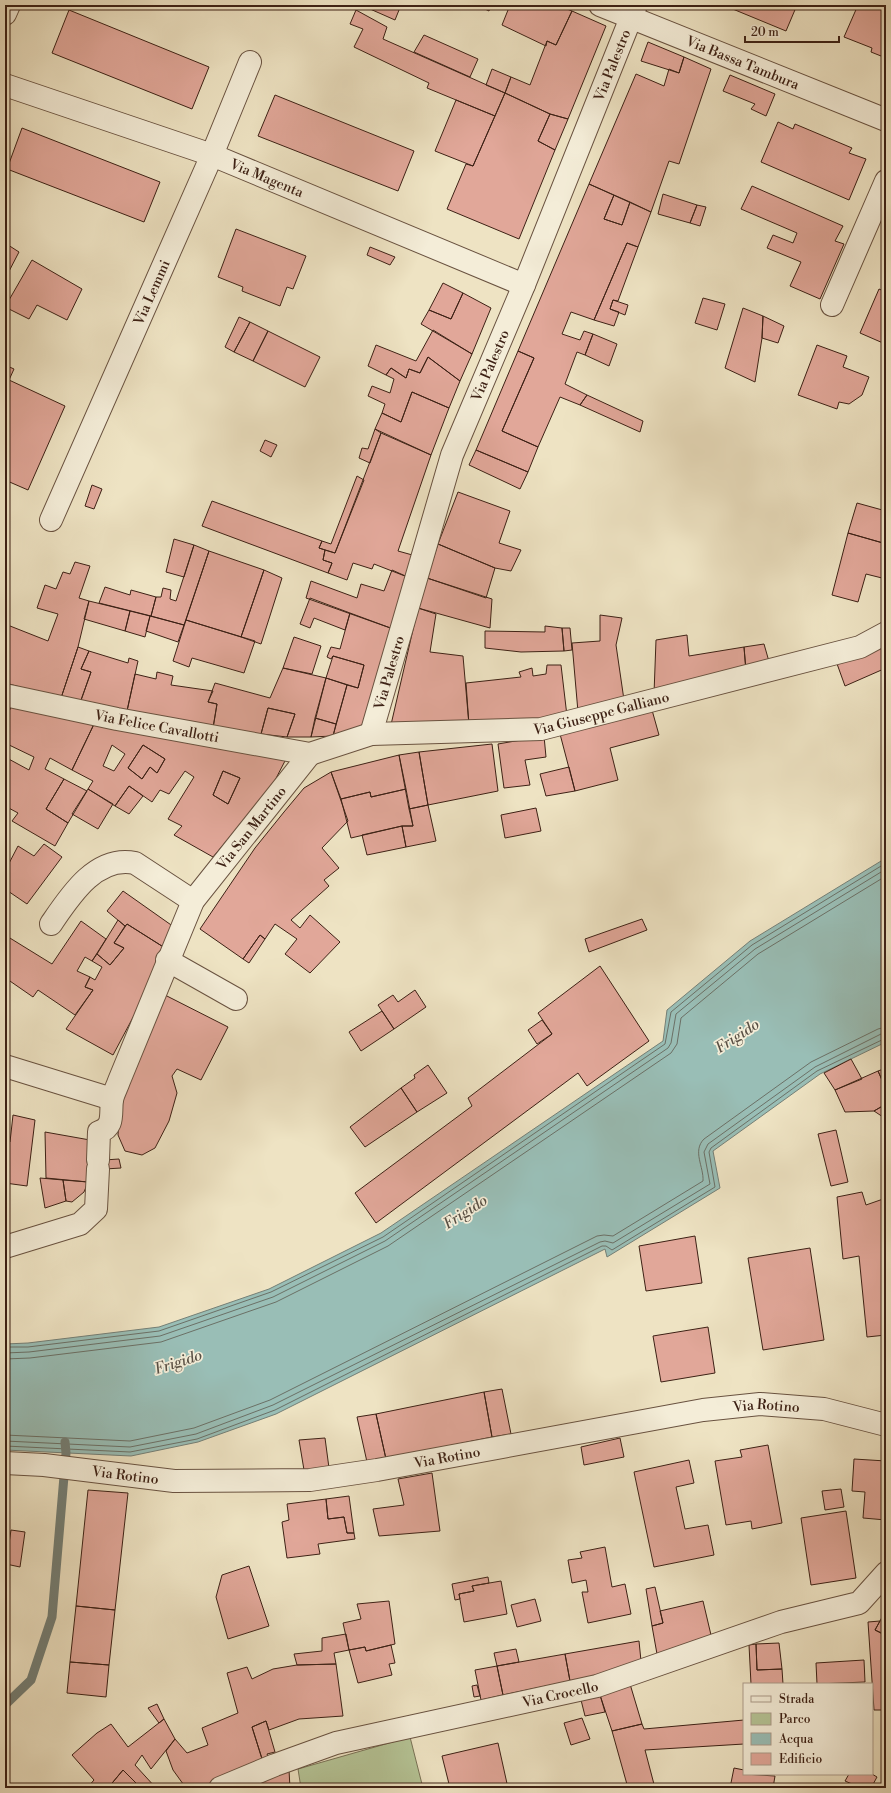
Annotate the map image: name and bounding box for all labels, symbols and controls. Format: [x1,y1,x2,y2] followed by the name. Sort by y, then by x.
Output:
[745,18,839,44] scale bar
[751,25,779,40] text: 20 m
[590,27,635,105] street label: Via Palestro
[682,32,803,95] street label: Via Bassa Tambura
[226,155,307,202] street label: Via Magenta
[130,257,175,329] street label: Via Lemmi
[467,327,514,405] street label: Via Palestro
[370,634,409,713] street label: Via Palestro
[532,688,671,739] street label: Via Giuseppe Galliano
[92,706,221,747] street label: Via Felice Cavallotti
[213,783,291,875] street label: Via San Martino
[712,1015,763,1058] water label: Frigido
[440,1191,491,1234] water label: Frigido
[152,1346,205,1379] water label: Frigido
[731,1396,801,1417] street label: Via Rotino
[412,1443,482,1473] street label: Via Rotino
[90,1463,160,1489] street label: Via Rotino
[520,1678,600,1712] street label: Via Crocello
[743,1683,873,1775] legend
[779,1692,815,1707] text: Strada
[779,1712,811,1727] text: Parco
[778,1732,814,1747] text: Acqua
[779,1752,822,1767] text: Edificio

